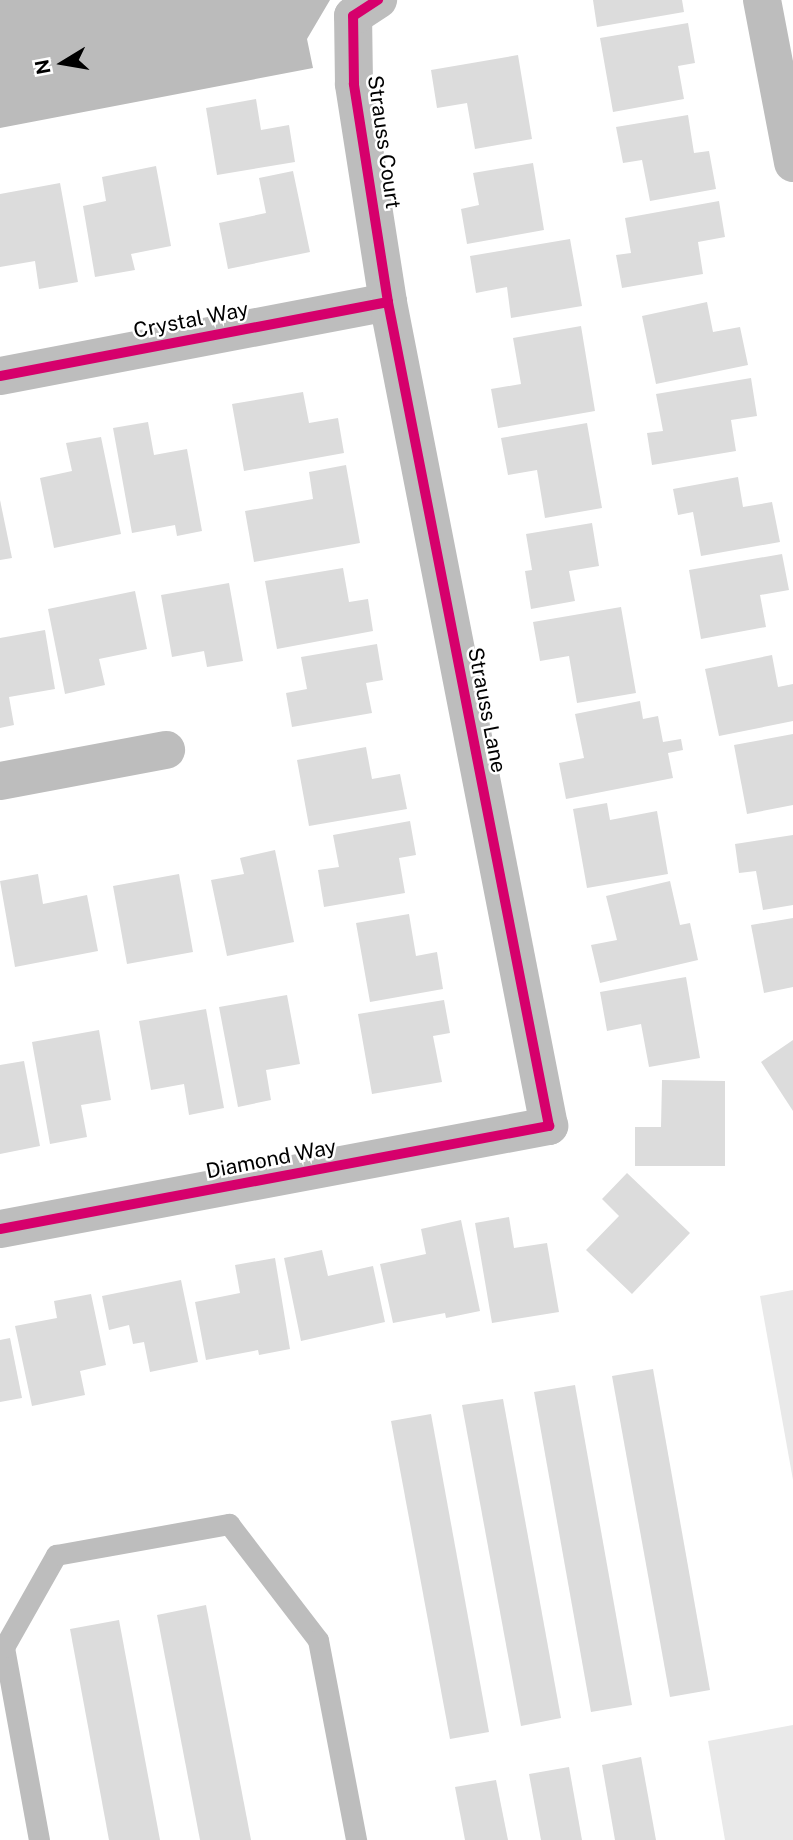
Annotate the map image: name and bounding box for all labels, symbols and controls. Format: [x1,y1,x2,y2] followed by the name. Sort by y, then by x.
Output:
[28,28,98,98] north arrow
[30,58,55,76] text: N
[362,74,406,210] street label: Strauss Court
[131,296,251,344] street label: Crystal Way
[462,645,512,775] street label: Strauss Lane
[203,1134,339,1184] street label: Diamond Way

